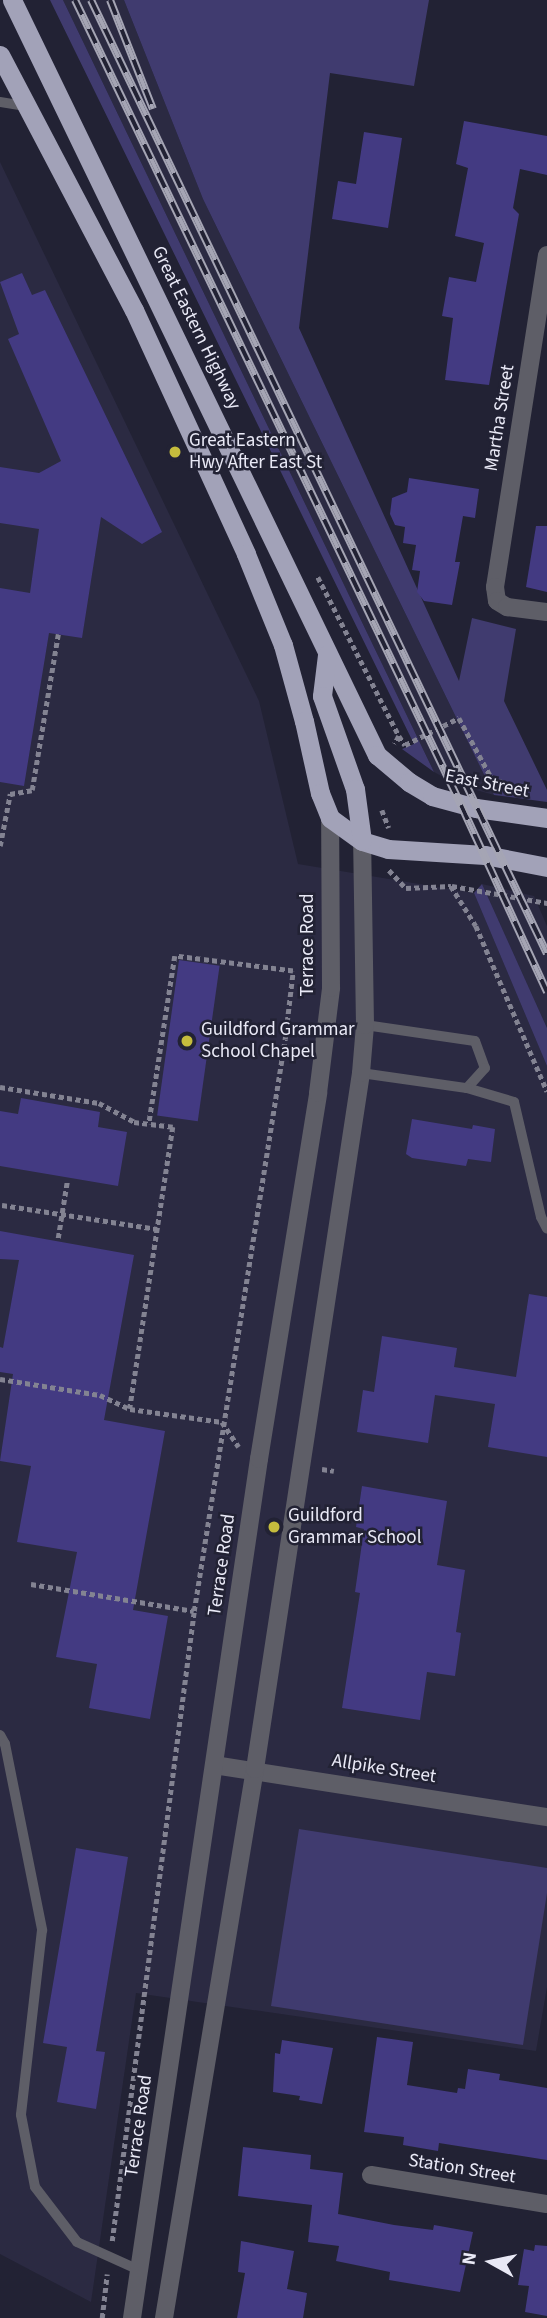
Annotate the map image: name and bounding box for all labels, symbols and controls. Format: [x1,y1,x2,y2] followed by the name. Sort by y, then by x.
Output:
[146,242,246,414] street label: Great Eastern Highway
[480,363,520,473] street label: Martha Street
[189,430,322,474] place label: Great Eastern Hwy After East St
[167,444,183,460] marker: Great Eastern Hwy After East St
[443,765,531,803] street label: East Street
[297,894,319,996] street label: Terrace Road
[201,1019,355,1063] place label: Guildford Grammar School Chapel
[179,1033,195,1049] marker: Guildford Grammar School Chapel
[288,1505,421,1549] place label: Guildford Grammar School
[204,1512,240,1618] street label: Terrace Road
[266,1519,282,1535] marker: Guildford Grammar School
[330,1750,438,1788] street label: Allpike Street
[121,2073,157,2179] street label: Terrace Road
[407,2149,517,2189] street label: Station Street
[456,2227,526,2297] north arrow
[455,2250,484,2267] text: N

